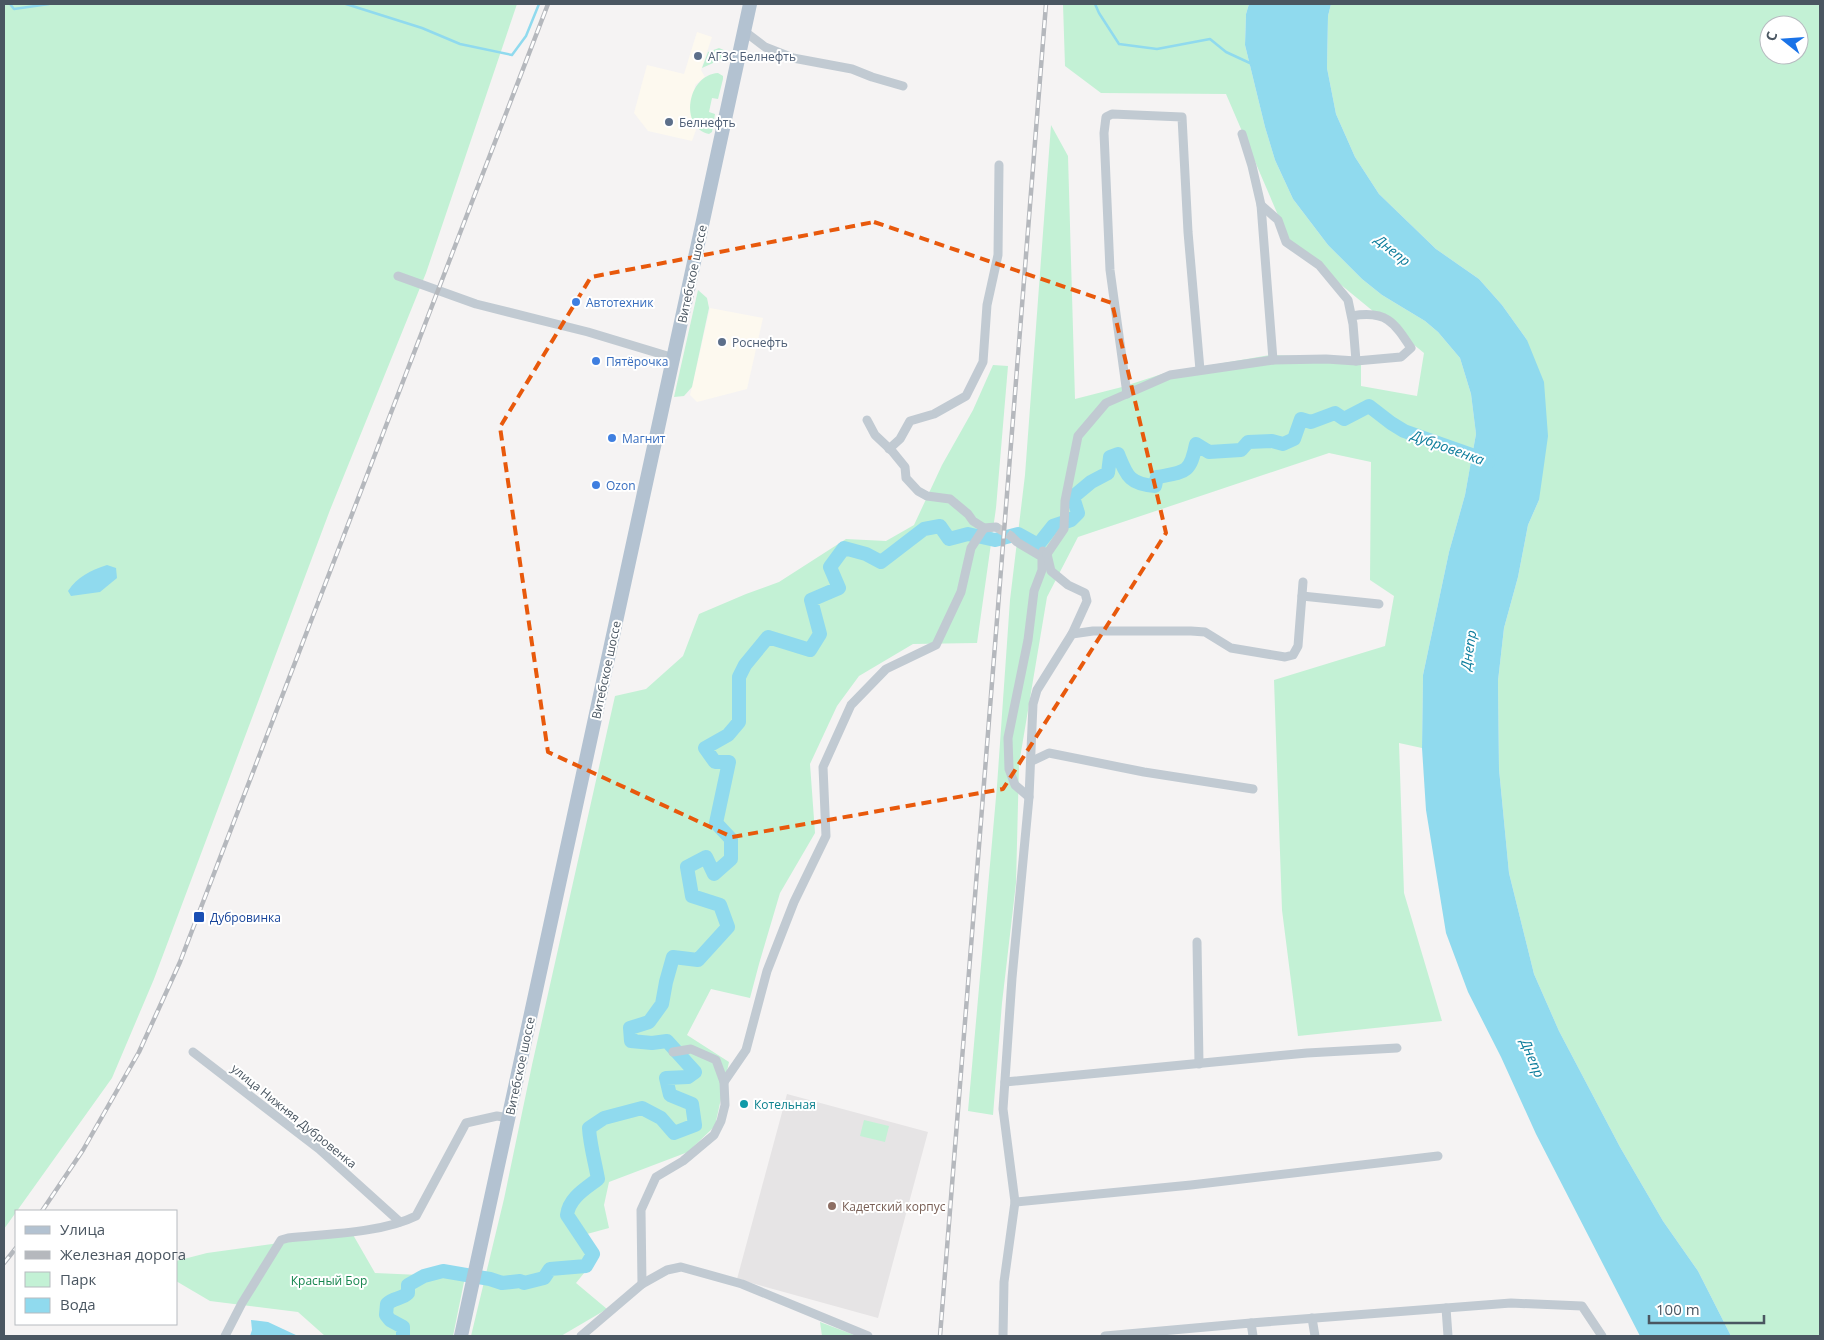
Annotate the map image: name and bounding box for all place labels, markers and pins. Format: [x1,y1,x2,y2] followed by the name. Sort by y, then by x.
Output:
[708,48,796,65] place label: АГЗС Белнефть
[692,50,704,62] marker: АГЗС Белнефть
[679,114,736,131] place label: Белнефть
[663,116,675,128] marker: Белнефть
[586,294,654,311] place label: Автотехник
[570,296,582,308] marker: Автотехник
[732,334,788,351] place label: Роснефть
[716,336,728,348] marker: Роснефть
[606,353,668,370] place label: Пятёрочка
[590,355,602,367] marker: Пятёрочка
[622,430,666,447] place label: Магнит
[606,432,618,444] marker: Магнит
[606,477,636,494] place label: Ozon
[590,479,602,491] marker: Ozon
[210,909,281,926] place label: Дубровинка
[192,910,206,924] marker: Дубровинка
[754,1096,816,1113] place label: Котельная
[738,1098,750,1110] marker: Котельная
[842,1198,946,1215] place label: Кадетский корпус
[826,1200,838,1212] marker: Кадетский корпус

